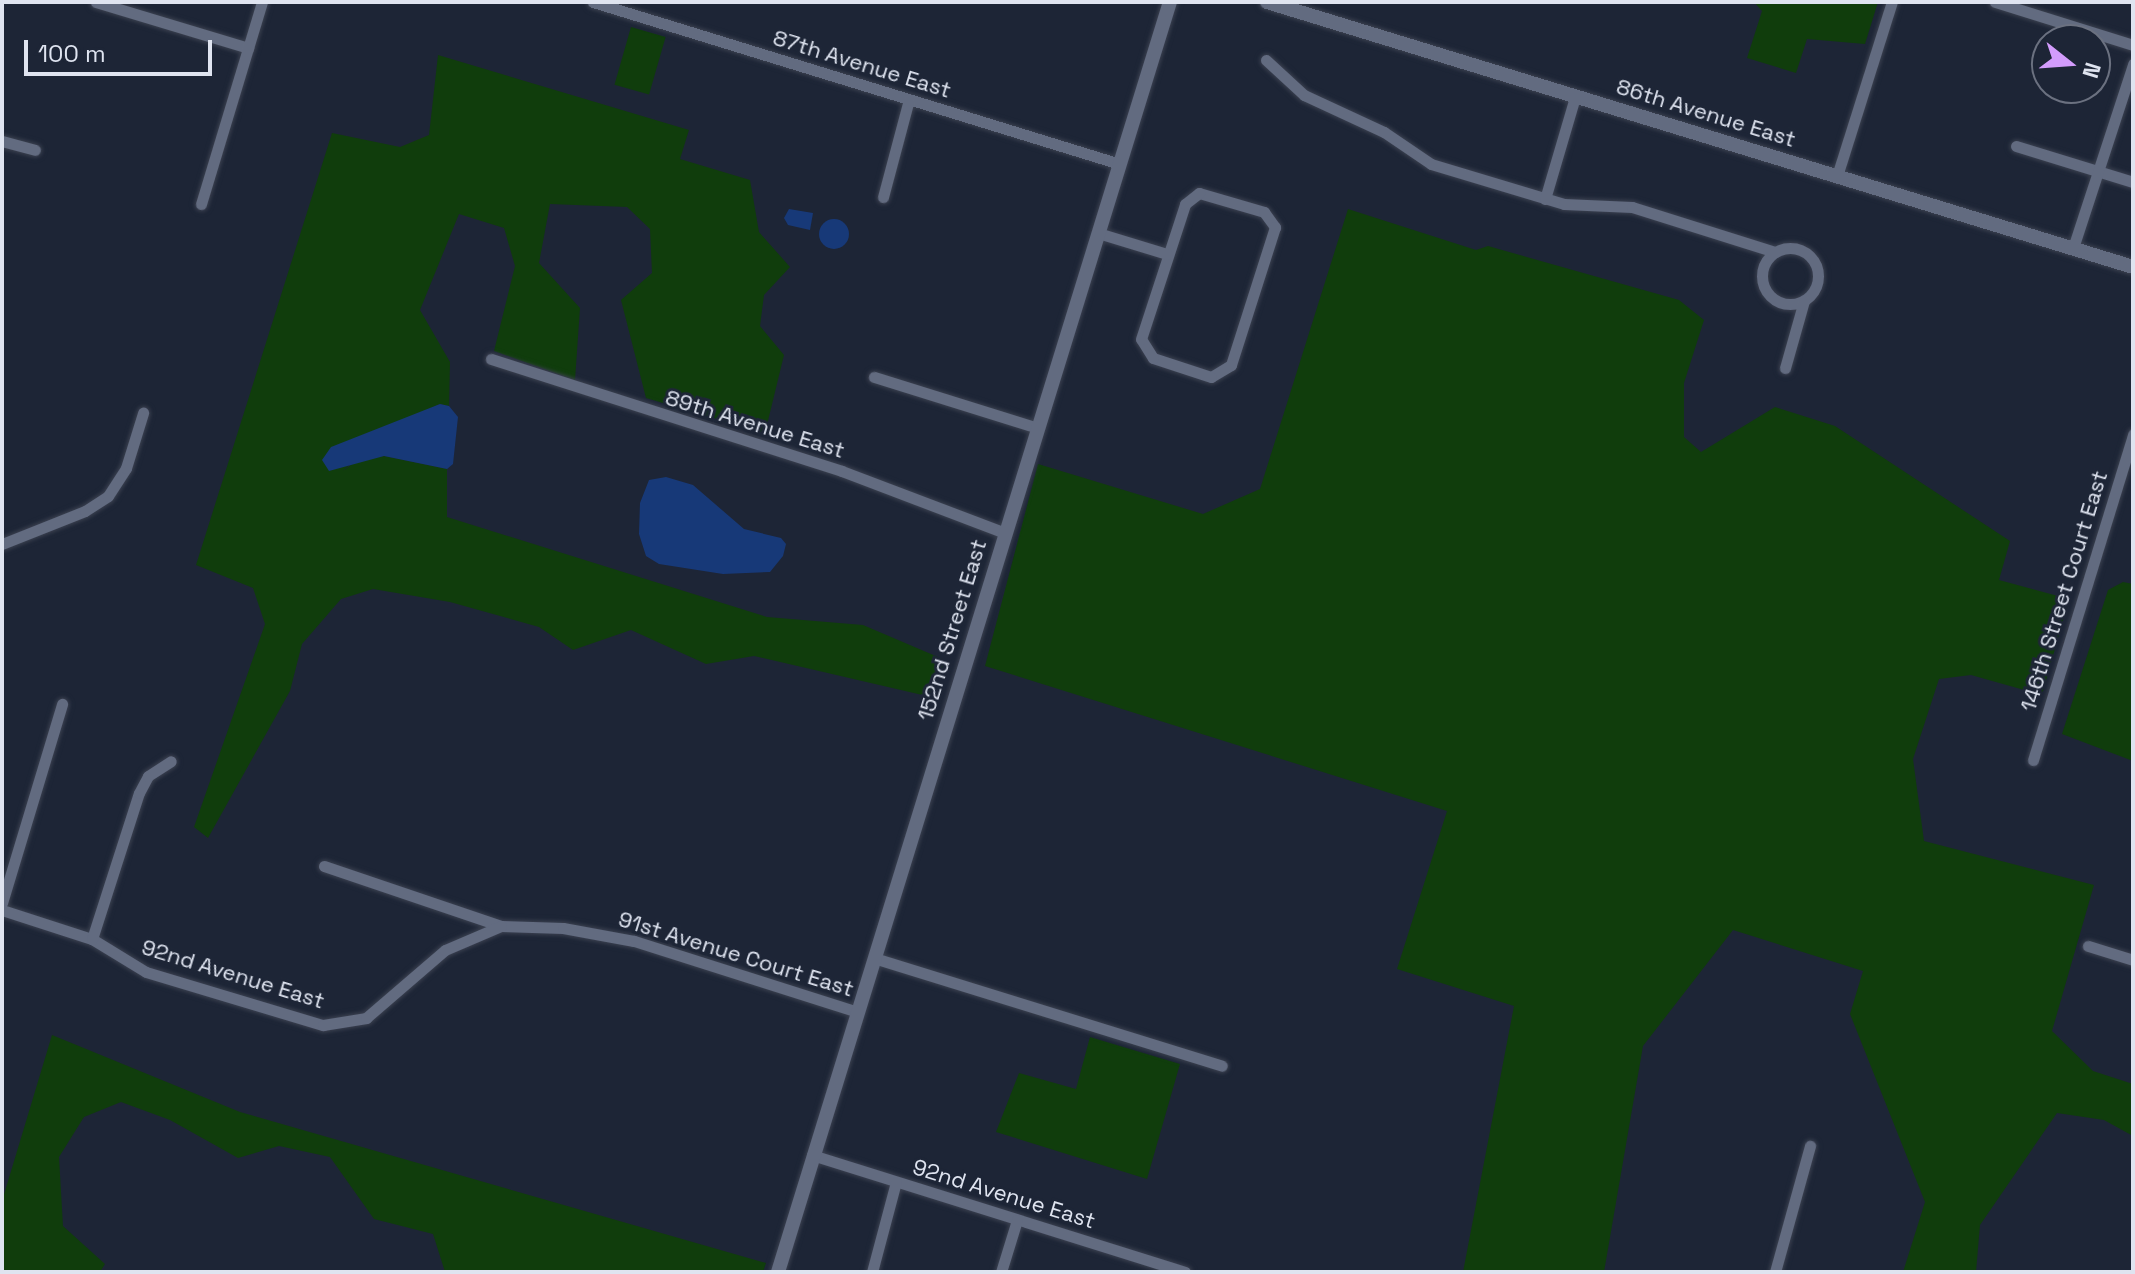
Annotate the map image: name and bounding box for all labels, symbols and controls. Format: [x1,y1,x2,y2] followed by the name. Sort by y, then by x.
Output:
[28,24,216,74] scale bar
[770,24,954,104] street label: 87th Avenue East
[2031,24,2111,104] north arrow
[38,38,106,69] text: 100 m
[2076,59,2108,82] text: N
[1613,73,1799,153] street label: 86th Avenue East
[662,384,848,464] street label: 89th Avenue East
[2015,467,2113,715] street label: 146th Street Court East
[912,536,992,724] street label: 152nd Street East
[615,906,857,1002] street label: 91st Avenue Court East
[138,934,328,1014] street label: 92nd Avenue East
[909,1154,1099,1234] street label: 92nd Avenue East

